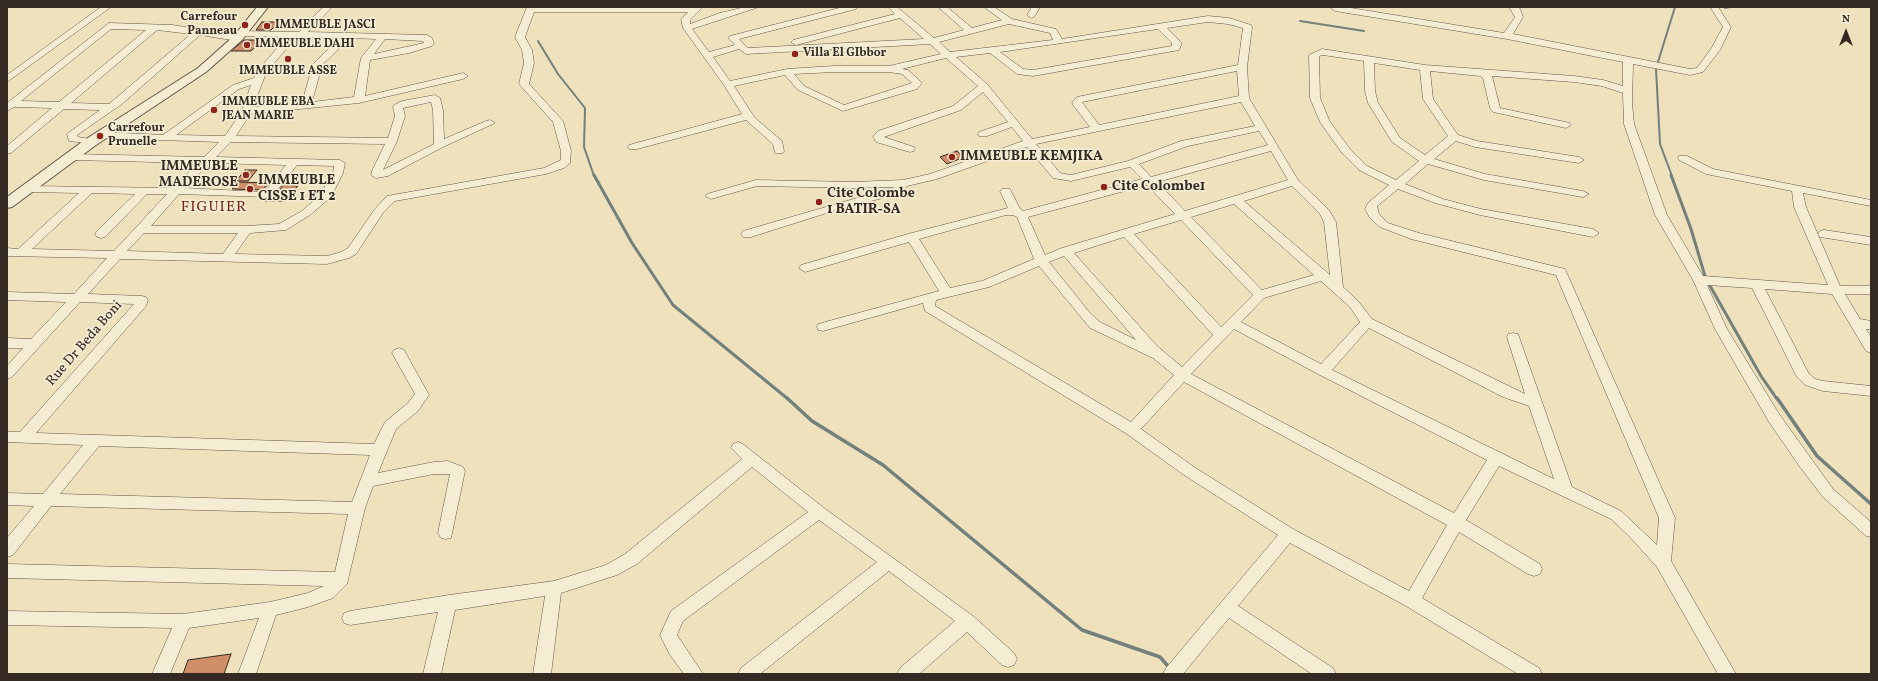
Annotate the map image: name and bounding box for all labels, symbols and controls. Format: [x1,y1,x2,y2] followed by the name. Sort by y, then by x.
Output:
[181,11,237,39] place label: Carrefour Panneau
[1826,12,1866,52] north arrow
[1842,12,1850,27] text: N
[275,19,375,33] place label: IMMEUBLE JASCI
[240,20,250,30] marker: Carrefour Panneau
[262,21,272,31] marker: IMMEUBLE JASCI
[255,38,355,52] place label: IMMEUBLE DAHI
[242,40,252,50] marker: IMMEUBLE DAHI
[803,47,886,61] place label: Villa El GIbbor
[790,49,800,59] marker: Villa El GIbbor
[283,54,293,64] marker: IMMEUBLE ASSE
[239,65,337,79] place label: IMMEUBLE ASSE
[222,96,315,124] place label: IMMEUBLE EBA JEAN MARIE
[209,105,219,115] marker: IMMEUBLE EBA JEAN MARIE
[108,122,164,150] place label: Carrefour Prunelle
[95,131,105,141] marker: Carrefour Prunelle
[960,149,1103,165] place label: IMMEUBLE KEMJIKA
[947,152,957,162] marker: IMMEUBLE KEMJIKA
[159,159,238,192] place label: IMMEUBLE MADEROSE
[241,170,251,180] marker: IMMEUBLE MADEROSE
[258,173,336,206] place label: IMMEUBLE CISSE 1 ET 2
[1112,179,1205,195] place label: Cite Colombe1
[1099,182,1109,192] marker: Cite Colombe1
[245,184,255,194] marker: IMMEUBLE CISSE 1 ET 2
[827,186,915,218] place label: Cite Colombe 1 BATIR-SA
[814,197,824,207] marker: Cite Colombe 1 BATIR-SA
[181,199,247,217] district label: FIGUIER
[43,298,127,390] street label: Rue Dr Beda Boni

